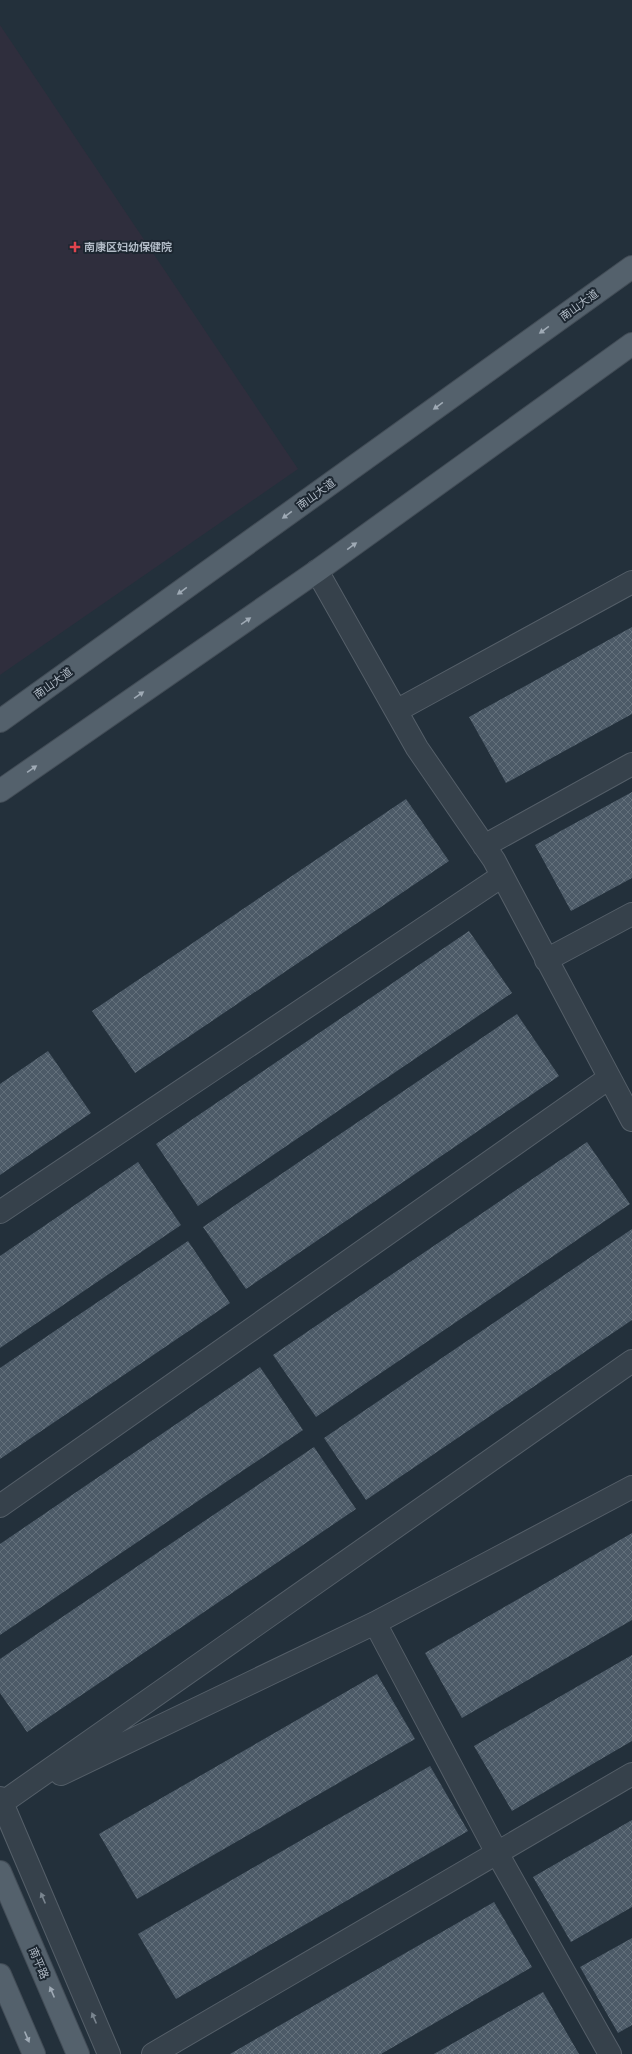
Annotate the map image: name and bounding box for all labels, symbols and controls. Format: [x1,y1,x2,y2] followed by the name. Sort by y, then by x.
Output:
[69,241,81,253] marker: 南康区妇幼保健院
[84,241,172,254] place label: 南康区妇幼保健院
[558,287,601,324] street label: 南山大道
[538,326,549,334] one-way arrow
[433,402,443,410] one-way arrow
[295,476,338,513] street label: 南山大道
[282,511,293,519] one-way arrow
[347,542,357,550] one-way arrow
[176,587,187,595] one-way arrow
[241,617,251,625] one-way arrow
[32,665,75,702] street label: 南山大道
[134,691,144,699] one-way arrow
[27,765,37,773] one-way arrow
[40,1893,46,1904] one-way arrow
[26,1945,51,1981] street label: 南平路
[48,1986,54,1998] one-way arrow
[90,2012,96,2024] one-way arrow
[24,2031,30,2042] one-way arrow

